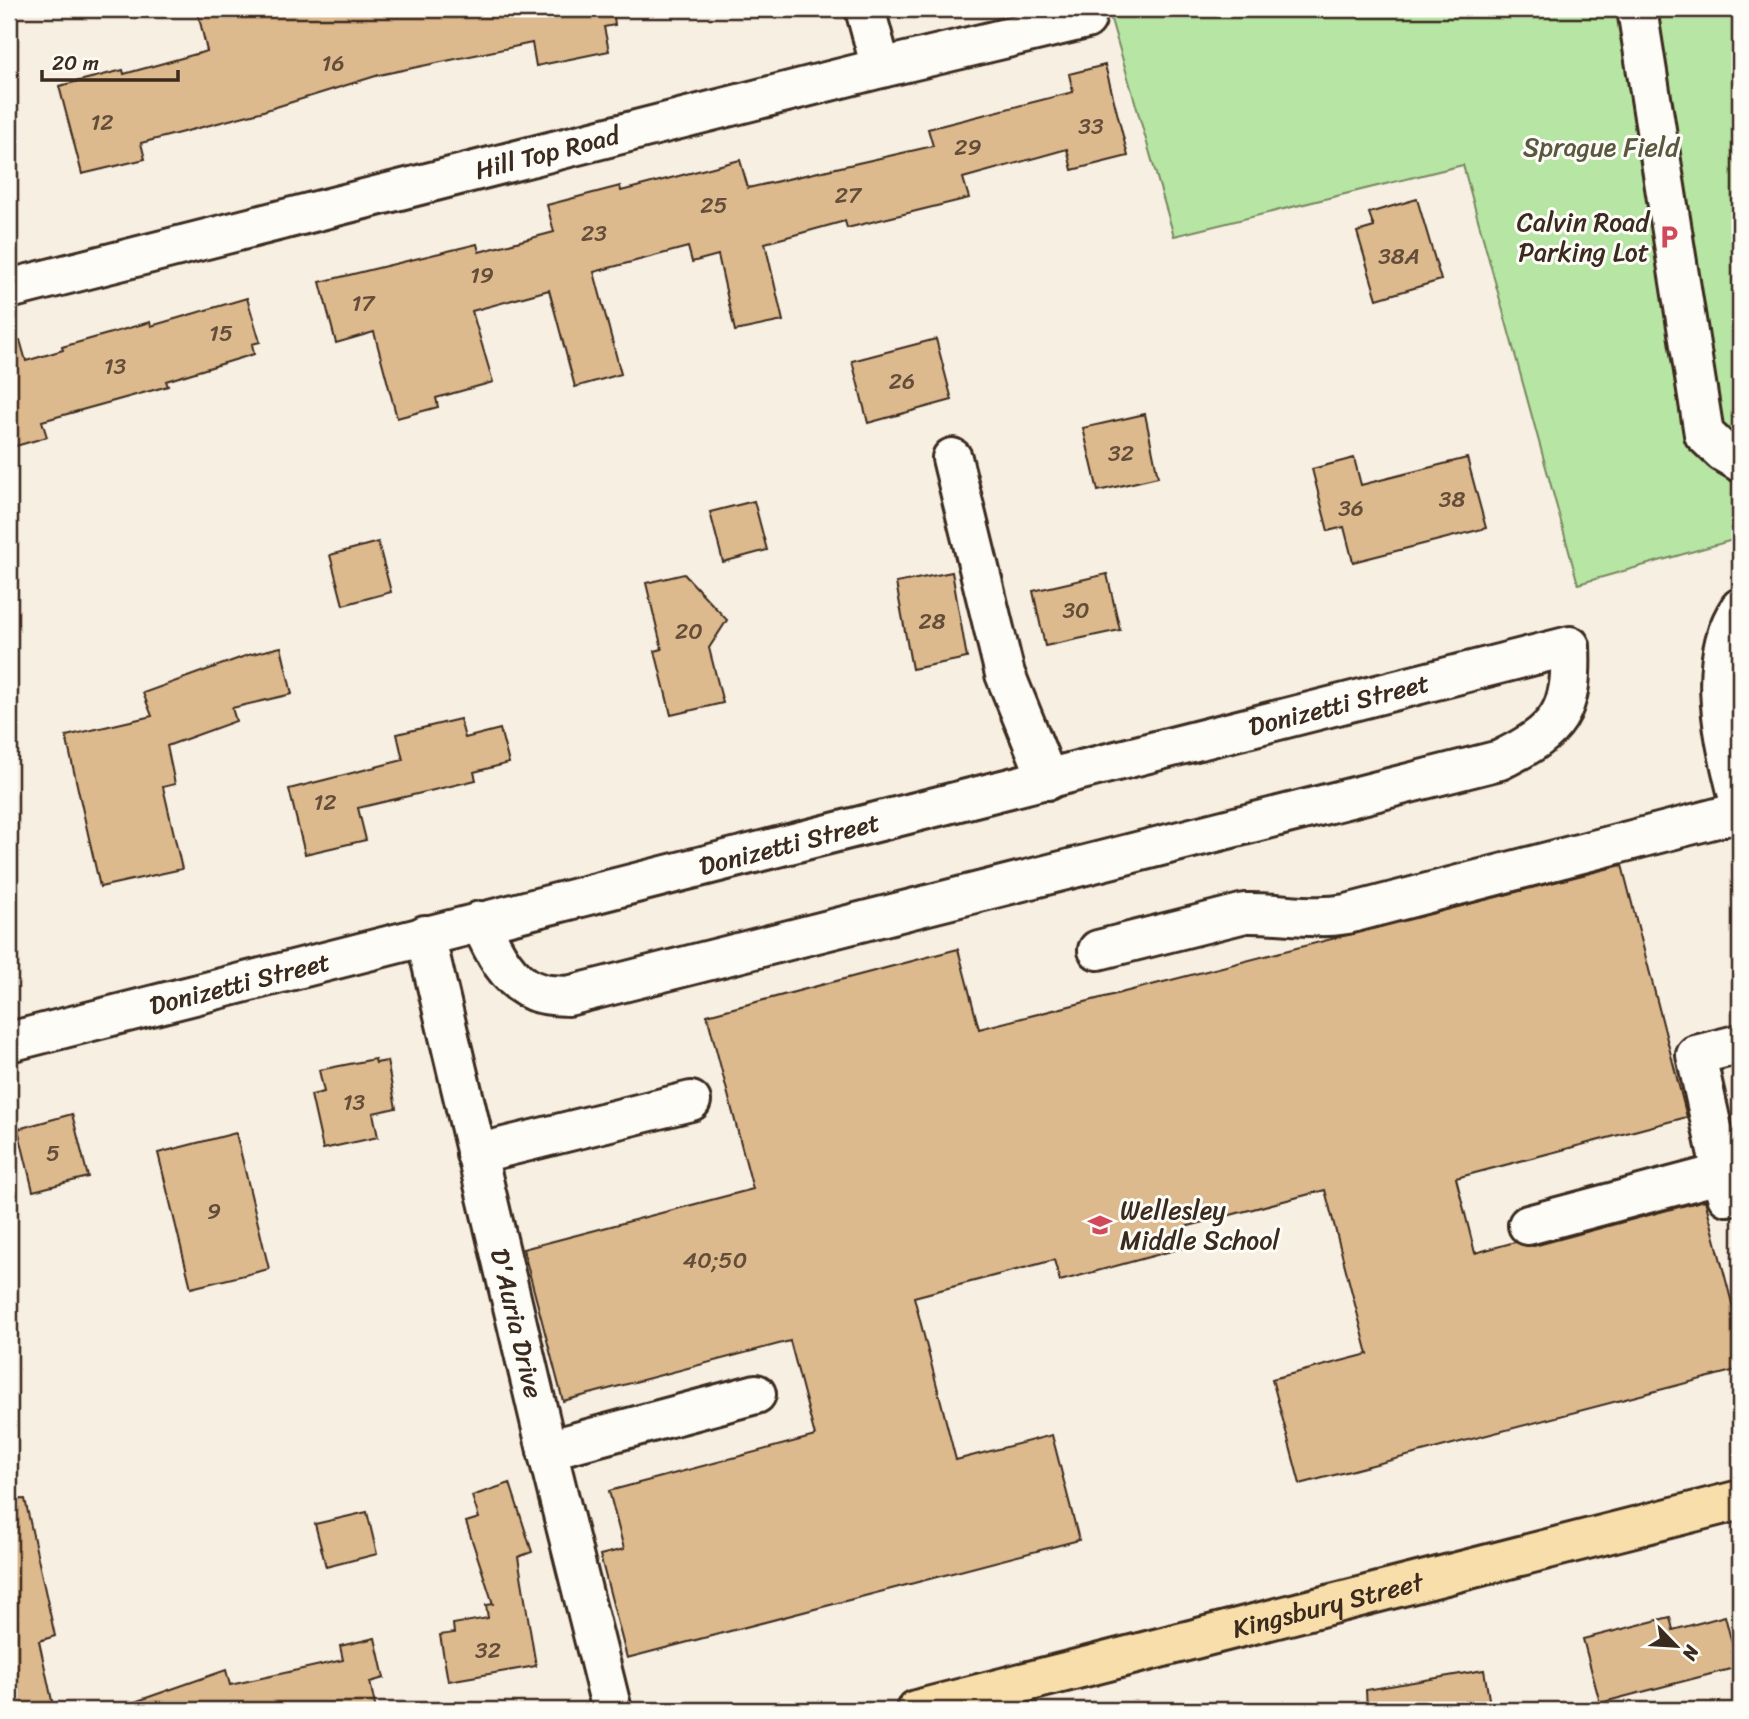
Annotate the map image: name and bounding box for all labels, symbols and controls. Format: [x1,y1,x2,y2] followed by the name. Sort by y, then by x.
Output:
[42,38,178,82] scale bar
[322,43,344,84] house number: 16
[52,44,99,82] text: 20 m
[90,102,114,143] house number: 12
[1078,106,1104,147] house number: 33
[470,112,626,193] street label: Hill Top Road
[1523,124,1681,170] park label: Sprague Field
[954,127,982,168] house number: 29
[835,175,863,216] house number: 27
[700,185,728,226] house number: 25
[1517,199,1651,275] place label: Calvin Road Parking Lot
[581,213,607,254] house number: 23
[1655,223,1683,251] parking icon: Calvin Road Parking Lot
[1378,236,1420,277] house number: 38A
[470,255,494,296] house number: 19
[352,283,376,324] house number: 17
[209,313,233,354] house number: 15
[104,346,127,387] house number: 13
[889,361,915,402] house number: 26
[1108,433,1134,474] house number: 32
[1439,479,1465,520] house number: 38
[1338,488,1364,529] house number: 36
[1062,590,1090,631] house number: 30
[918,601,946,642] house number: 28
[675,611,703,652] house number: 20
[1244,660,1434,750] street label: Donizetti Street
[313,782,337,823] house number: 12
[694,799,885,889] street label: Donizetti Street
[144,938,335,1029] street label: Donizetti Street
[343,1082,366,1123] house number: 13
[46,1133,60,1174] house number: 5
[1120,1187,1280,1263] place label: Wellesley Middle School
[207,1191,221,1232] house number: 9
[1086,1211,1114,1239] school or university icon: Wellesley Middle School
[683,1240,747,1281] house number: 40;50
[477,1244,557,1403] street label: D'Auria Drive
[1227,1558,1430,1651] street label: Kingsbury Street
[1640,1610,1710,1680] north arrow
[475,1630,501,1671] house number: 32
[1673,1639,1709,1667] text: N

